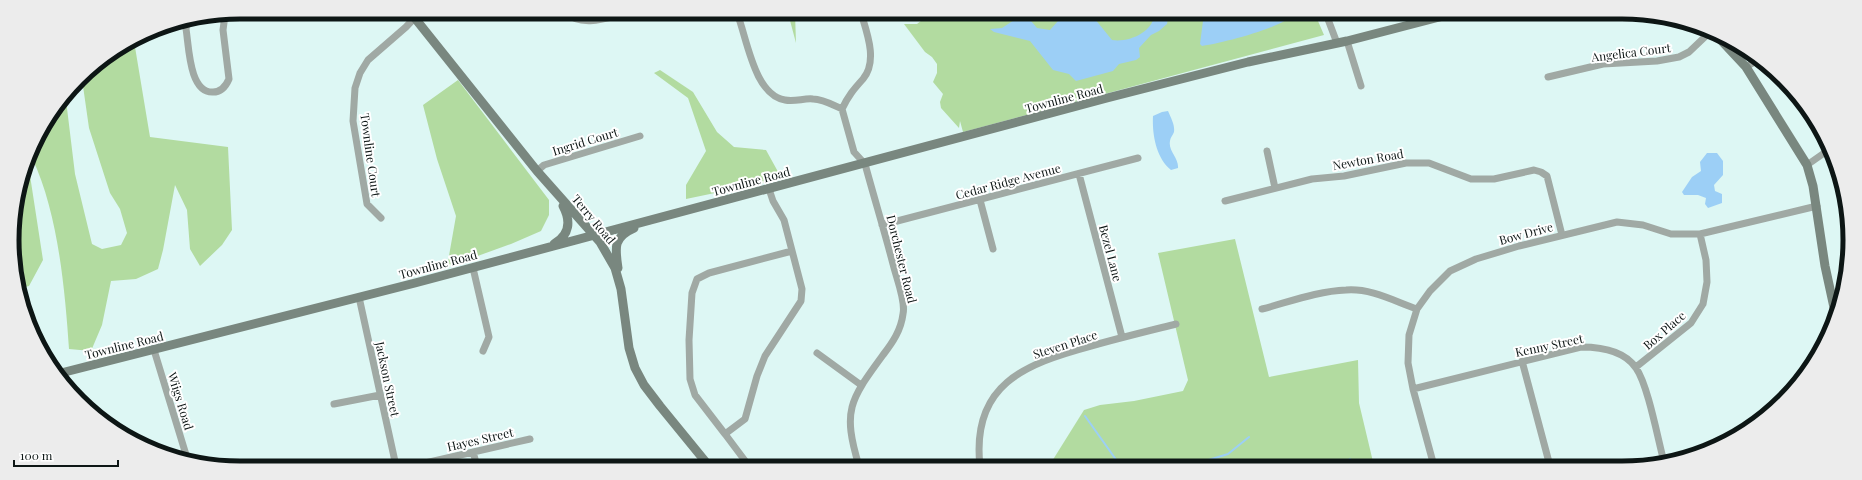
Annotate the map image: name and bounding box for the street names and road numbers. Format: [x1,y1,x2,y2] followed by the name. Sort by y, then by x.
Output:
[1589,39,1672,65] street label: Angelica Court
[1023,80,1105,116] street label: Townline Road
[357,112,385,199] street label: Townline Court
[550,123,620,159] street label: Ingrid Court
[1331,145,1405,173] street label: Newton Road
[954,159,1062,203] street label: Cedar Ridge Avenue
[710,163,792,199] street label: Townline Road
[569,191,619,247] street label: Terry Road
[883,213,921,305] street label: Dorchester Road
[1497,218,1555,248] street label: Bow Drive
[1096,223,1126,283] street label: Bezel Lane
[397,246,479,282] street label: Townline Road
[1639,307,1689,353] street label: Box Place
[1031,326,1099,362] street label: Steven Place
[83,328,165,362] street label: Townline Road
[1514,330,1585,360] street label: Kenny Street
[372,339,404,419] street label: Jackson Street
[164,369,197,432] street label: Wiigs Road
[445,423,515,454] street label: Hayes Street

